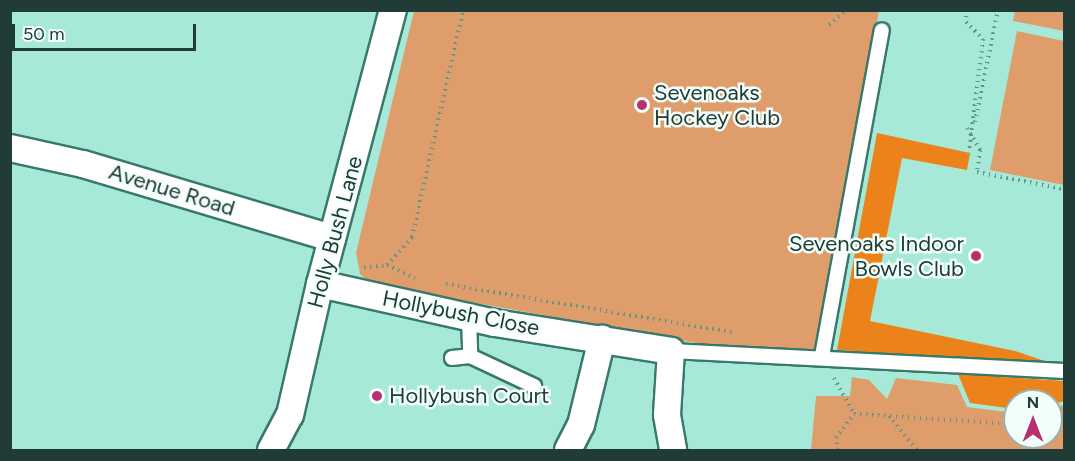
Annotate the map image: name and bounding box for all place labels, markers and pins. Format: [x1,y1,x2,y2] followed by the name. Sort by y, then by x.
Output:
[654,79,780,130] place label: Sevenoaks Hockey Club
[635,98,649,112] marker: Sevenoaks Hockey Club
[789,230,964,282] place label: Sevenoaks Indoor Bowls Club
[969,249,983,263] marker: Sevenoaks Indoor Bowls Club
[389,383,549,409] place label: Hollybush Court
[370,389,384,403] marker: Hollybush Court

